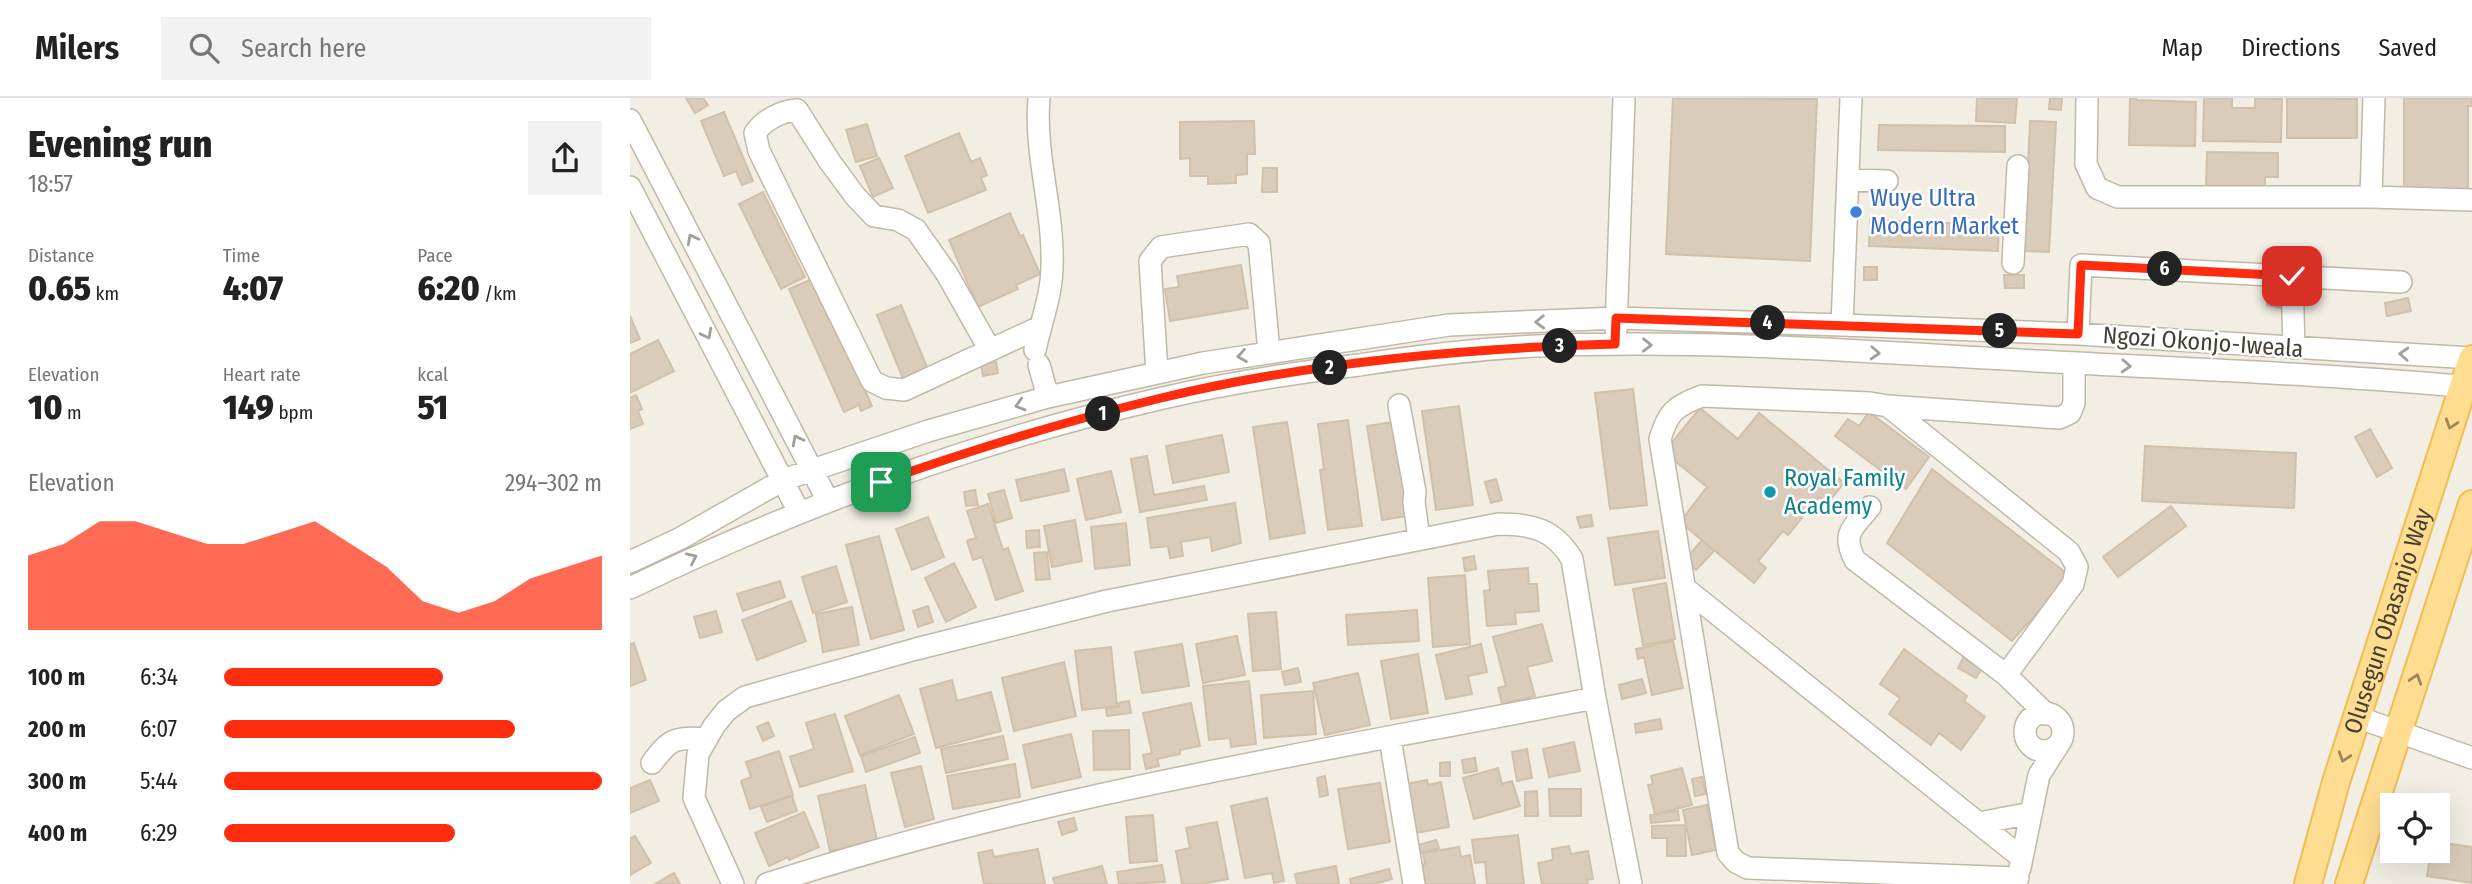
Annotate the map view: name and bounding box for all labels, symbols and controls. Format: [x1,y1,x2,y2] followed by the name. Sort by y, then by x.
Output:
[161,17,651,80] search box
[35,28,119,68] text: Milers
[185,29,223,67] icon: search
[241,33,366,64] text: Search here
[2162,34,2203,62] text: Map
[2241,34,2340,62] text: Directions
[2378,34,2437,62] text: Saved
[28,121,212,167] text: Evening run
[528,121,602,195] button: share
[28,170,73,198] text: 18:57
[1870,184,2019,240] place label: Wuye Ultra Modern Market
[1848,204,1864,220] marker: Wuye Ultra Modern Market
[687,233,700,246] one-way arrow
[28,244,95,267] text: Distance
[223,244,260,267] text: Time
[417,244,453,267] text: Pace
[2262,246,2322,306] pin
[2148,252,2182,286] pin: 6
[2160,257,2169,280] text: 6
[2273,257,2311,295] icon: check
[28,267,91,309] text: 0.65
[223,267,283,309] text: 4:07
[417,267,480,309] text: 6:20
[91,282,119,305] text: km
[480,282,517,305] text: /km
[1750,306,1786,341] pin: 4
[1763,311,1772,334] text: 4
[1535,314,1546,329] one-way arrow
[1982,314,2018,348] pin: 5
[1995,319,2004,342] text: 5
[2102,321,2304,363] street label: Ngozi Okonjo-Iweala
[698,327,712,339] one-way arrow
[1542,328,1578,364] pin: 3
[1555,334,1564,357] text: 3
[1643,337,1653,353] one-way arrow
[1870,345,1881,360] one-way arrow
[2398,347,2409,362] one-way arrow
[1236,348,1248,363] one-way arrow
[1312,350,1348,386] pin: 2
[1325,356,1334,379] text: 2
[2121,358,2132,373] one-way arrow
[28,363,100,386] text: Elevation
[223,363,301,386] text: Heart rate
[417,363,448,386] text: kcal
[28,386,63,428] text: 10
[223,386,274,428] text: 149
[417,386,448,428] text: 51
[1086,396,1120,432] pin: 1
[1014,397,1026,411] one-way arrow
[63,401,82,424] text: m
[274,401,313,424] text: bpm
[1098,402,1107,425] text: 1
[2445,417,2460,429] one-way arrow
[792,435,806,447] one-way arrow
[851,452,911,512] pin
[862,463,900,501] icon: arrive
[1784,464,1906,520] place label: Royal Family Academy
[28,469,115,497] text: Elevation
[505,469,602,497] text: 294–302 m
[1762,484,1778,500] marker: Royal Family Academy
[2338,504,2437,737] street label: Olusegun Obasanjo Way
[684,552,697,566] one-way arrow
[28,663,85,691] text: 100 m
[140,663,178,691] text: 6:34
[2408,674,2422,686] one-way arrow
[28,715,86,743] text: 200 m
[140,715,177,743] text: 6:07
[2338,750,2352,763] one-way arrow
[28,767,86,795] text: 300 m
[140,767,178,795] text: 5:44
[2380,793,2450,863] map controls
[2380,793,2450,863] button: locate
[28,819,87,847] text: 400 m
[140,819,177,847] text: 6:29

